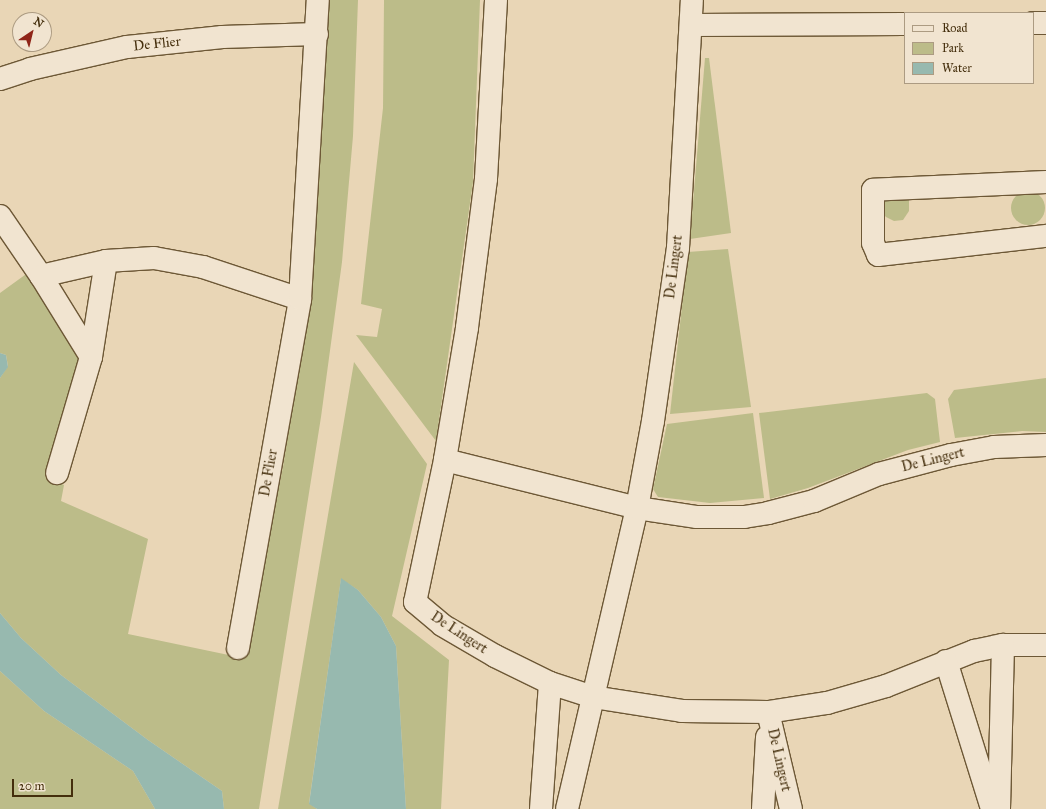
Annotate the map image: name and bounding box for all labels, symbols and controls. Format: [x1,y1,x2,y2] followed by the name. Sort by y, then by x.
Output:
[12,12,52,52] north arrow
[904,12,1034,84] legend
[31,15,46,31] text: N
[942,21,968,35] text: Road
[132,33,182,55] street label: De Flier
[942,41,964,55] text: Park
[942,61,972,75] text: Water
[662,234,686,300] street label: De Lingert
[900,444,966,476] street label: De Lingert
[257,448,281,498] street label: De Flier
[427,608,491,658] street label: De Lingert
[764,727,794,793] street label: De Lingert
[14,771,75,797] scale bar
[19,779,45,793] text: 20 m

